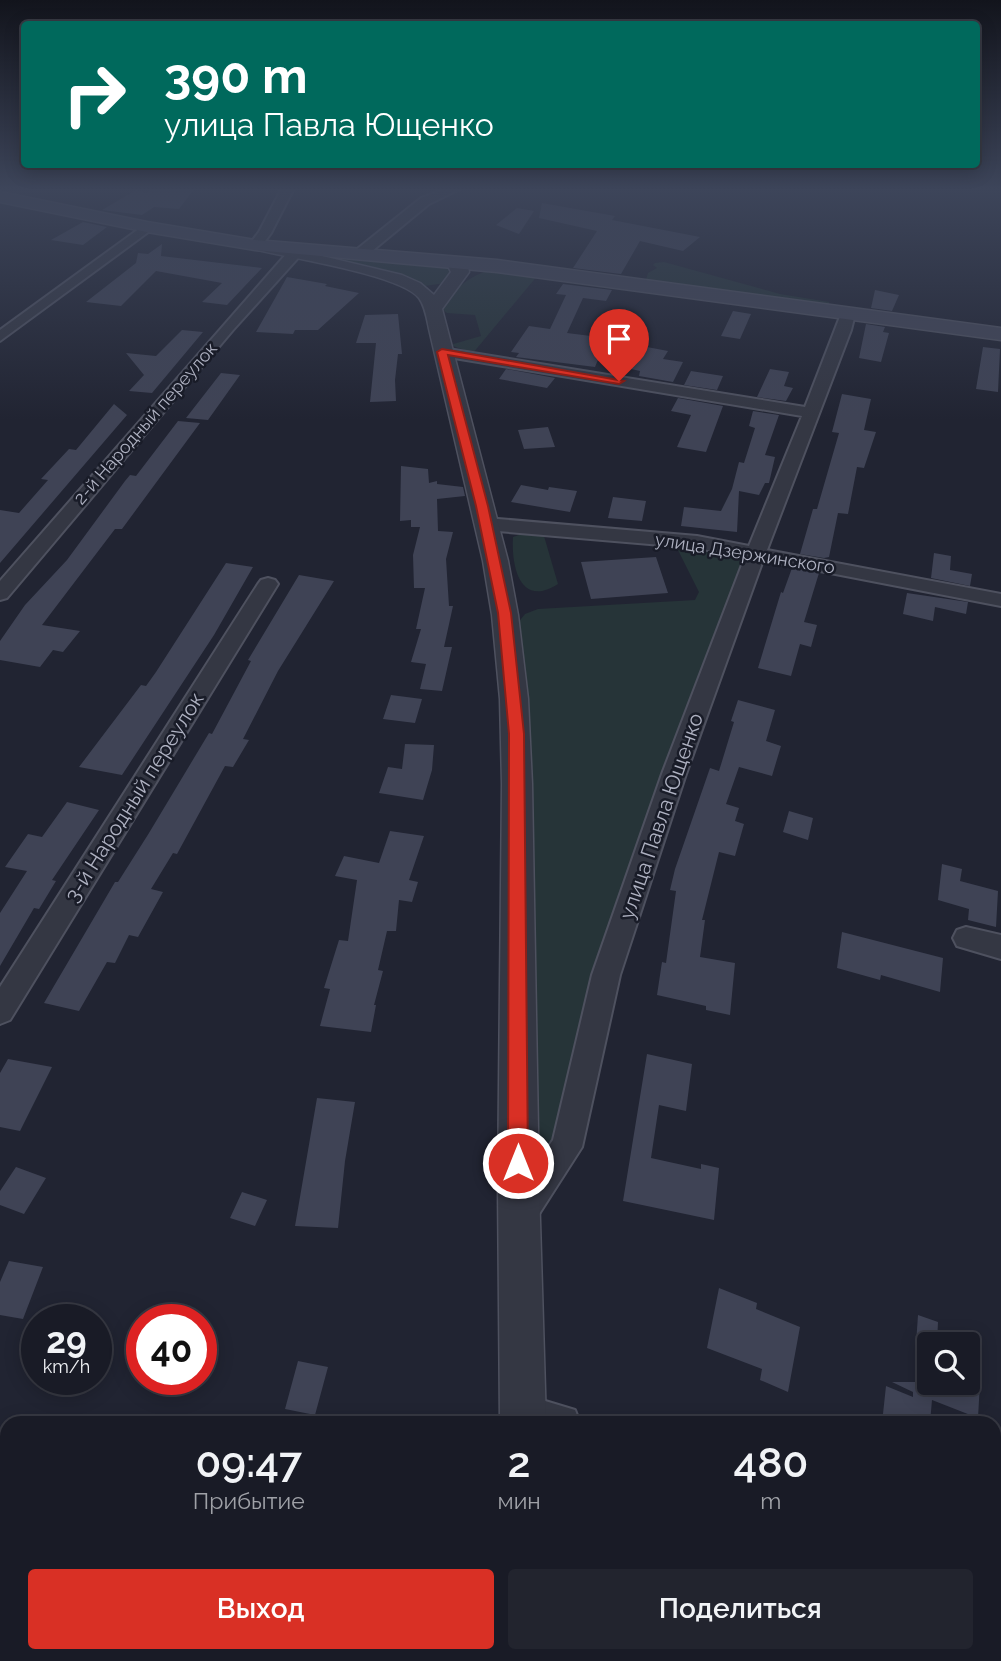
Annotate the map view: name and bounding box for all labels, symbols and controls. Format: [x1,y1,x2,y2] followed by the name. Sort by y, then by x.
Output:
[164,47,308,104] text: 390 m
[49,49,140,140] icon: right
[164,106,494,143] text: улица Павла Ющенко
[589,309,649,381] pin
[600,320,638,358] icon: arrive
[69,338,221,508] street label: 2-й Народный переулок
[654,528,837,578] street label: улица Дзержинского
[59,687,209,907] street label: 3-й Народный переулок
[614,710,708,922] street label: улица Павла Ющенко
[481,1126,555,1200] position arrow
[126,1304,217,1395] speed limit sign: 40
[46,1320,87,1361] text: 29
[917,1332,980,1395] map controls
[917,1332,980,1395] button: search
[43,1356,90,1377] text: km/h
[195,1438,302,1487] text: 09:47
[508,1438,531,1487] text: 2
[734,1438,808,1487] text: 480
[193,1487,305,1514] text: Прибытие
[498,1487,541,1514] text: мин
[760,1487,781,1514] text: m
[28,1569,494,1649] button: Выход
[508,1569,973,1649] button: Поделиться

